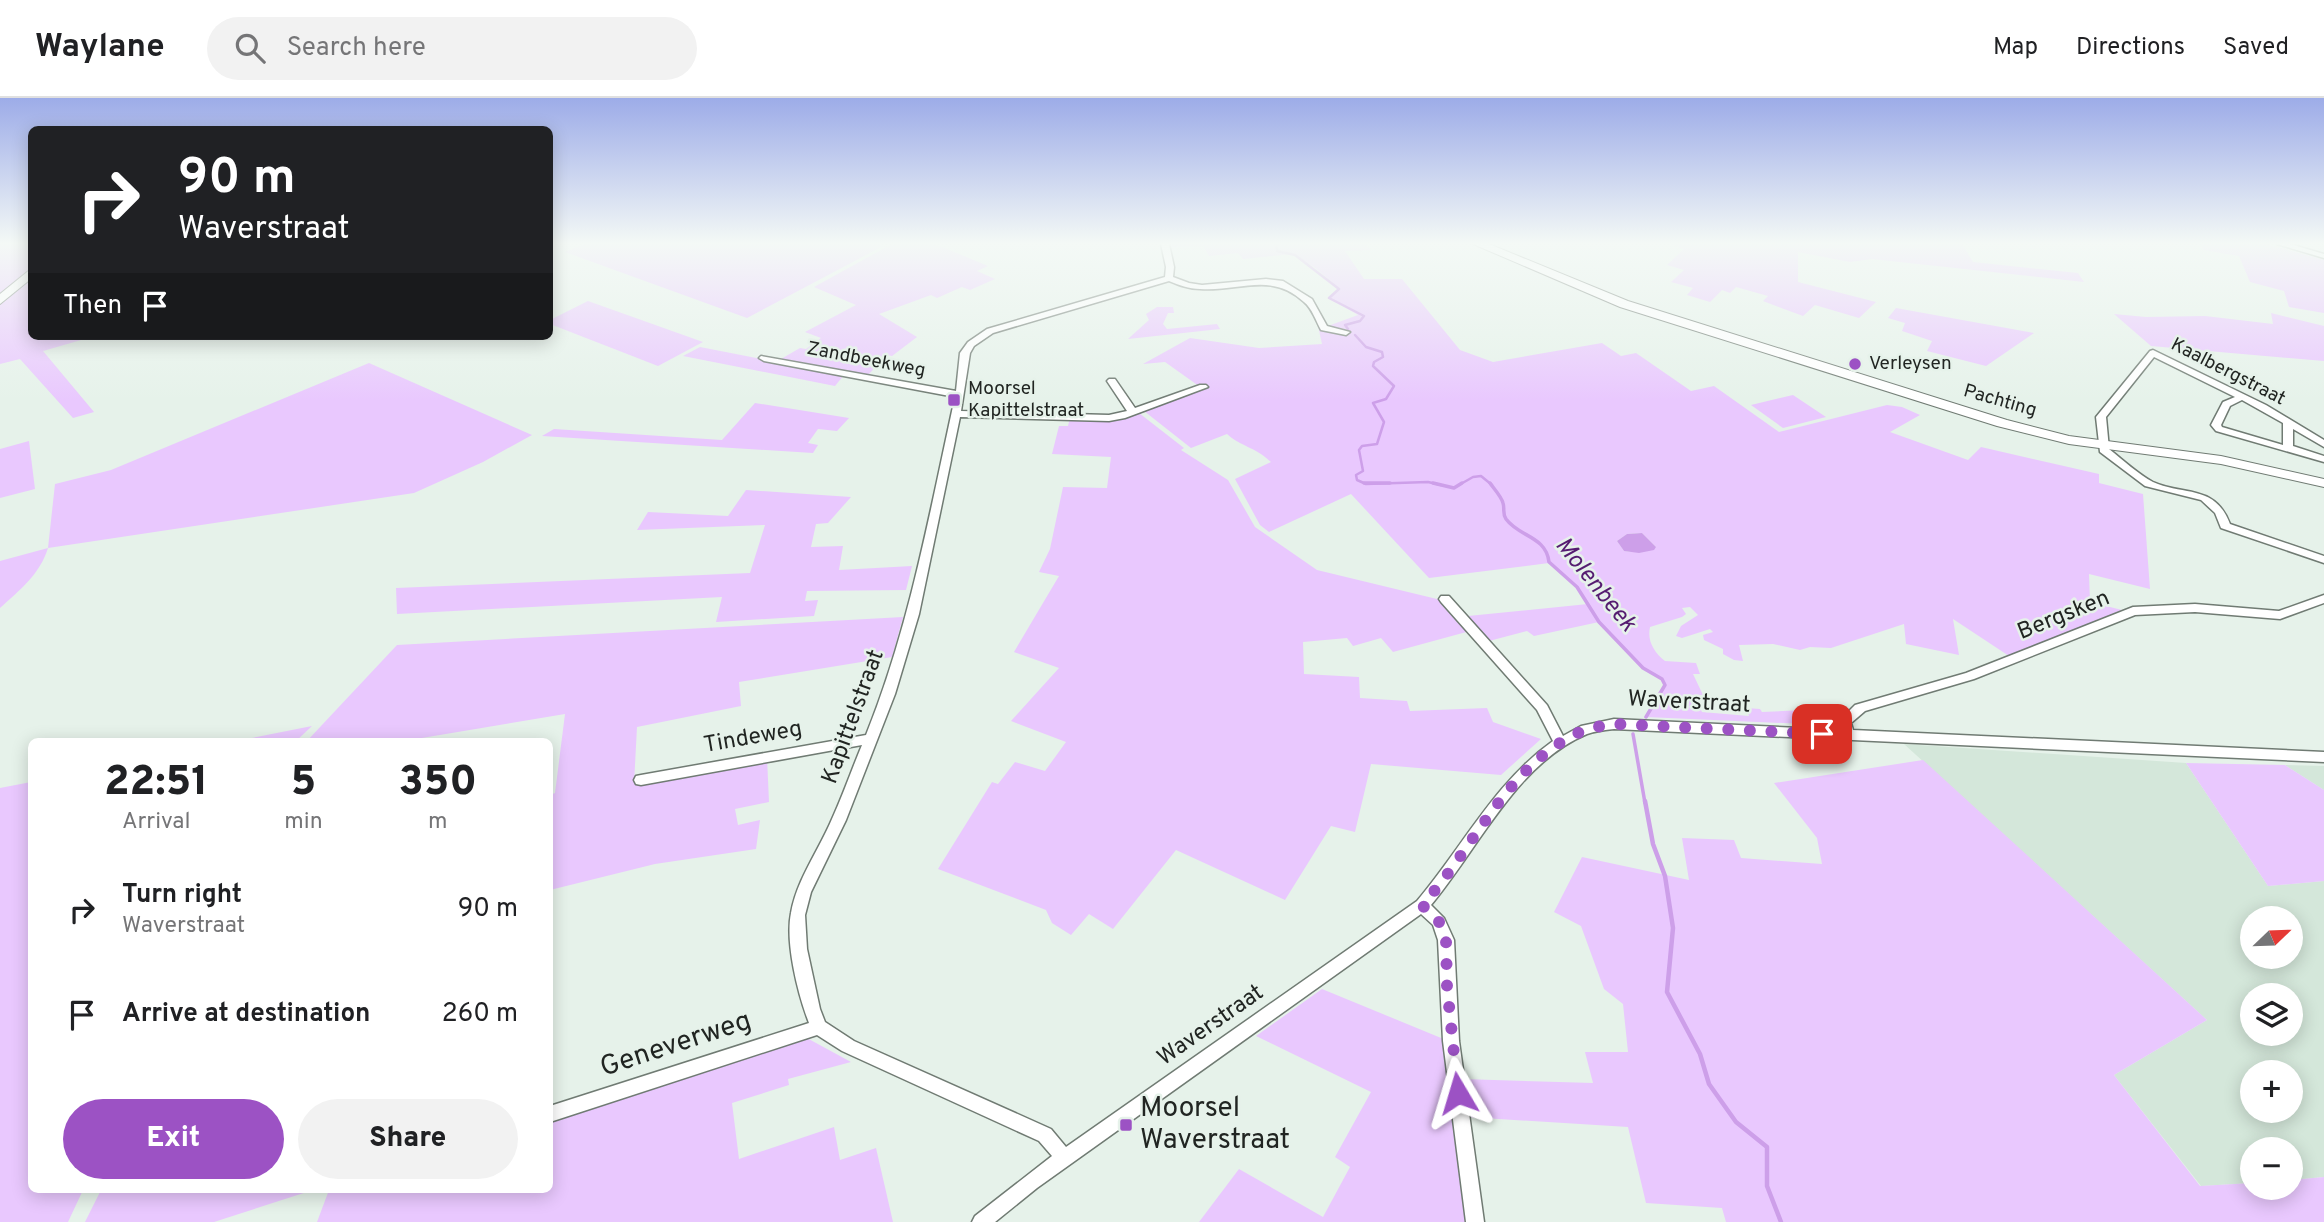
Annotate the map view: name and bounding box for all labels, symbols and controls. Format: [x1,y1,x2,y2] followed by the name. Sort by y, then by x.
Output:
[207,17,697,80] search box
[35,27,165,69] text: Waylane
[231,29,269,67] icon: search
[287,32,426,65] text: Search here
[1993,33,2038,63] text: Map
[2076,33,2185,63] text: Directions
[2223,33,2289,63] text: Saved
[178,149,296,211] text: 90 m
[63,154,154,245] icon: right
[178,210,350,250] text: Waverstraat
[136,287,174,325] icon: arrive
[63,290,122,323] text: Then
[2167,333,2289,411] street label: Kaalbergstraat
[805,337,927,383] street label: Zandbeekweg
[1869,352,1952,376] place label: Verleysen
[1847,356,1863,372] marker: Verleysen
[968,377,1084,423] place label: Moorsel Kapittelstraat
[1961,379,2039,423] street label: Pachting
[946,392,962,408] marker: Moorsel Kapittelstraat
[1548,532,1643,639] water label: Molenbeek
[2014,584,2114,648] street label: Bergsken
[816,646,892,788] street label: Kapittelstraat
[1627,685,1751,721] street label: Waverstraat
[1792,704,1852,764] pin
[701,715,805,761] street label: Tindeweg
[1803,715,1841,753] icon: arrive
[104,757,208,810] text: 22:51
[291,757,316,810] text: 5
[399,757,477,810] text: 350
[122,808,190,837] text: Arrival
[284,808,323,837] text: min
[428,808,448,837] text: m
[122,879,242,912] text: Turn right
[63,891,101,929] icon: right
[458,893,518,926] text: 90 m
[2240,906,2303,970] north arrow
[2240,906,2303,1200] map controls
[122,912,245,941] text: Waverstraat
[1152,979,1270,1073] street label: Waverstraat
[2240,983,2303,1046] button: layers
[63,996,101,1034] icon: arrive
[122,998,370,1031] text: Arrive at destination
[442,998,518,1031] text: 260 m
[596,1004,756,1086] street label: Geneverweg
[1421,1056,1495,1130] position arrow
[2240,1060,2303,1123] button: +
[1140,1091,1290,1159] place label: Moorsel Waverstraat
[63,1099,284,1179] button: Exit
[298,1099,518,1179] button: Share
[1118,1117,1134,1133] marker: Moorsel Waverstraat
[2240,1137,2303,1200] button: −

